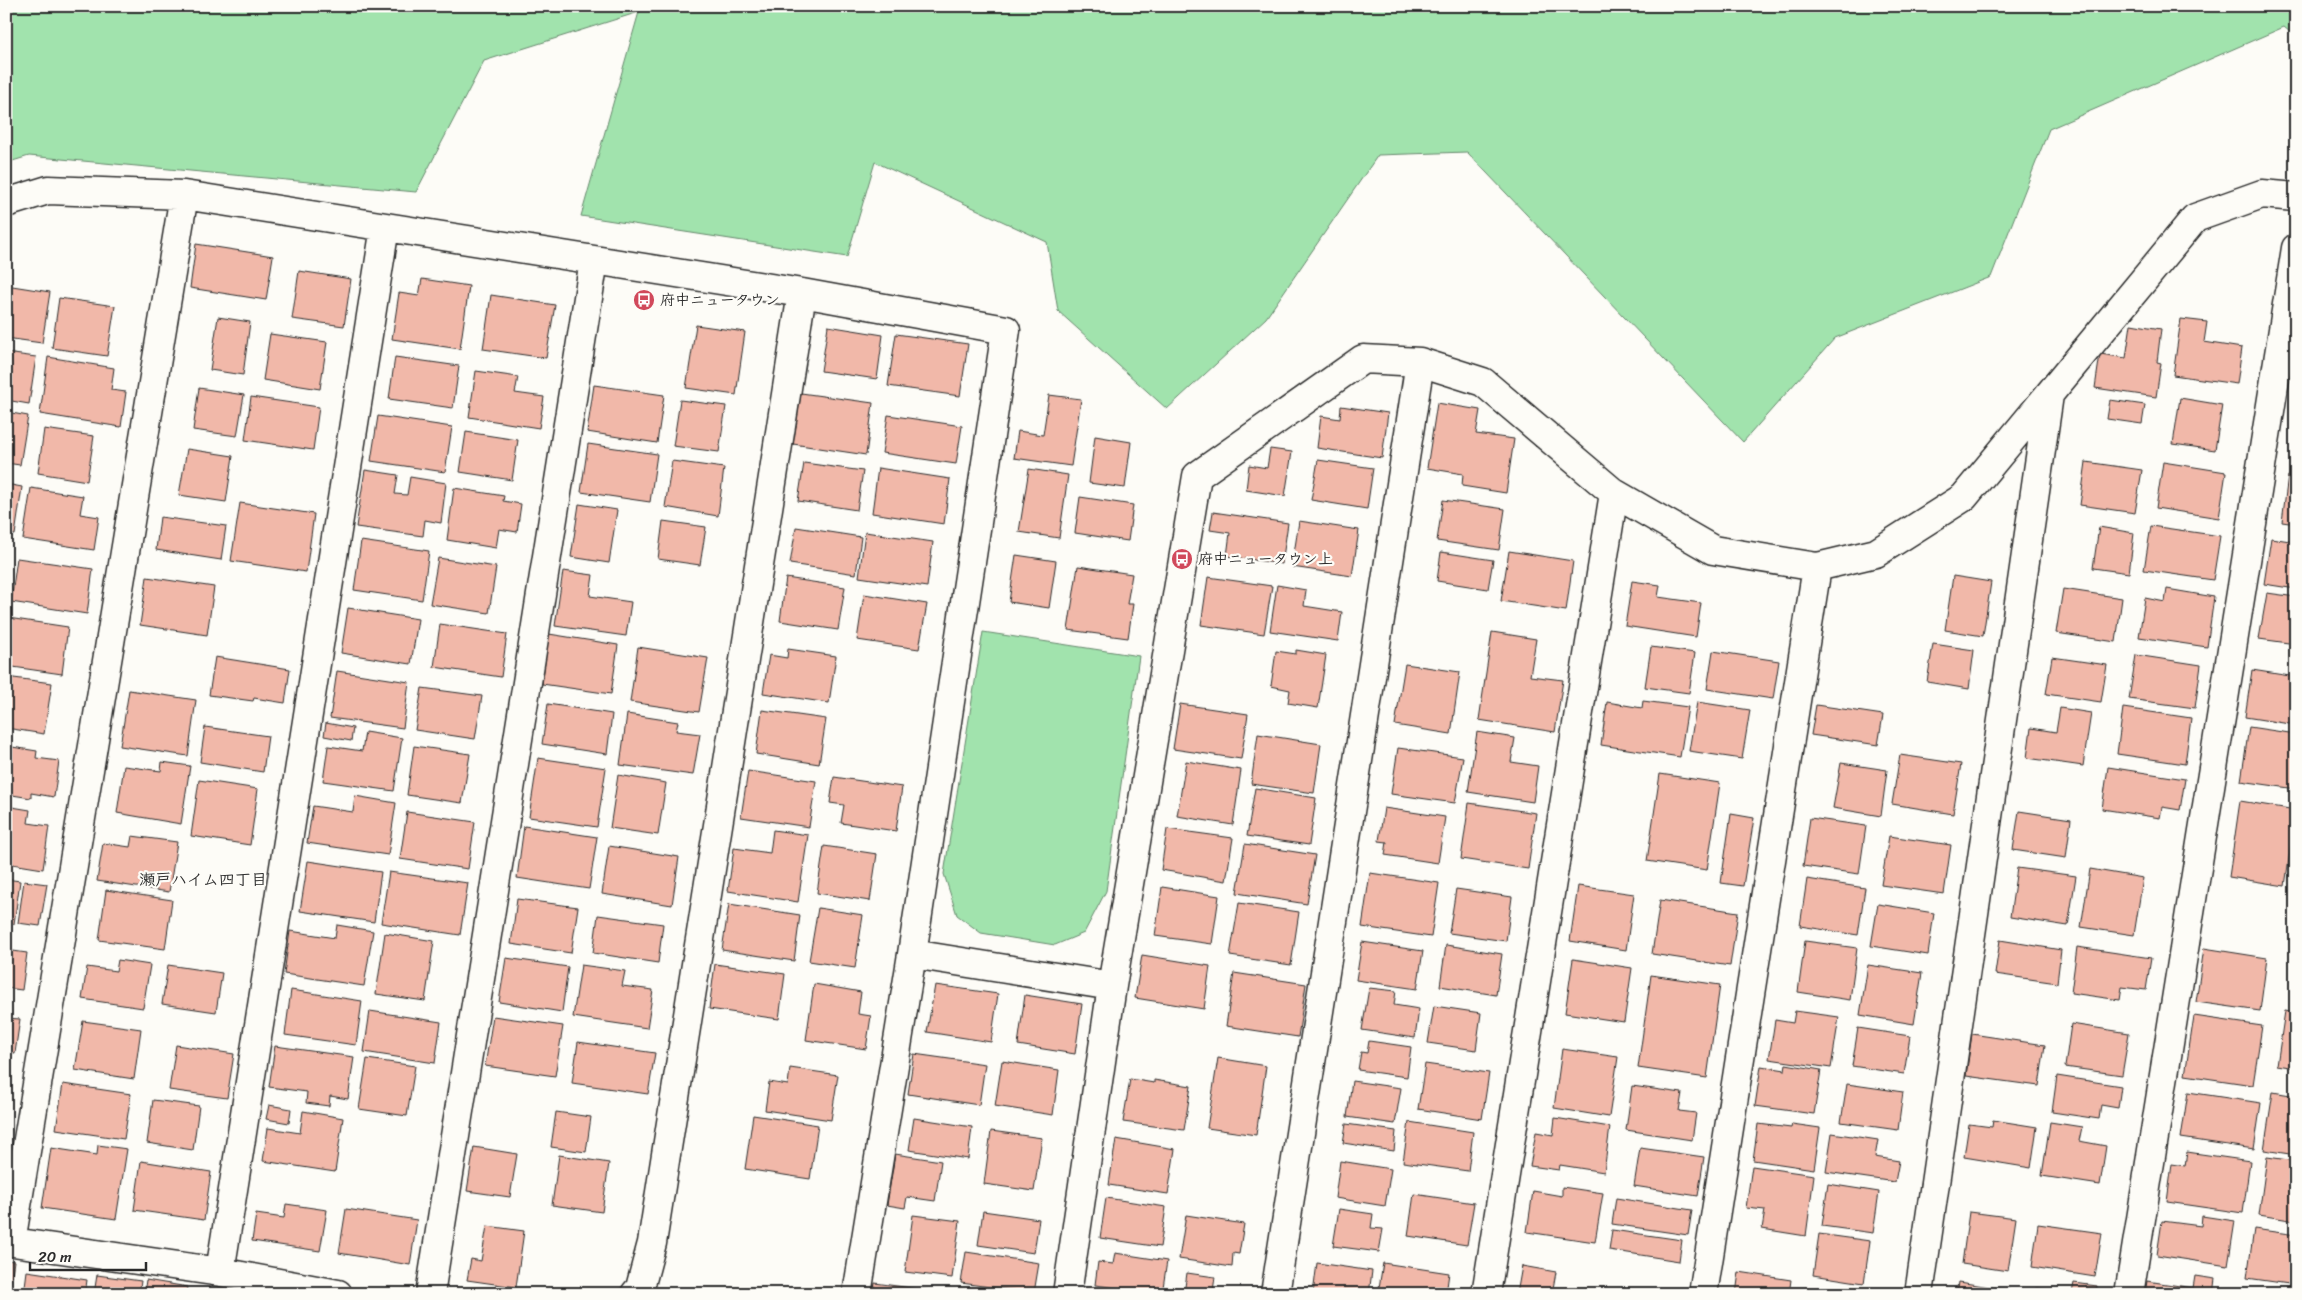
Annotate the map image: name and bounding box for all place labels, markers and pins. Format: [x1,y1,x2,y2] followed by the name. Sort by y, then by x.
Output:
[660,287,780,313] place label: 府中ニュータウン
[632,288,656,312] bus stop icon: 府中ニュータウン
[1198,546,1333,572] place label: 府中ニュータウン上
[1170,547,1194,571] bus stop icon: 府中ニュータウン上

